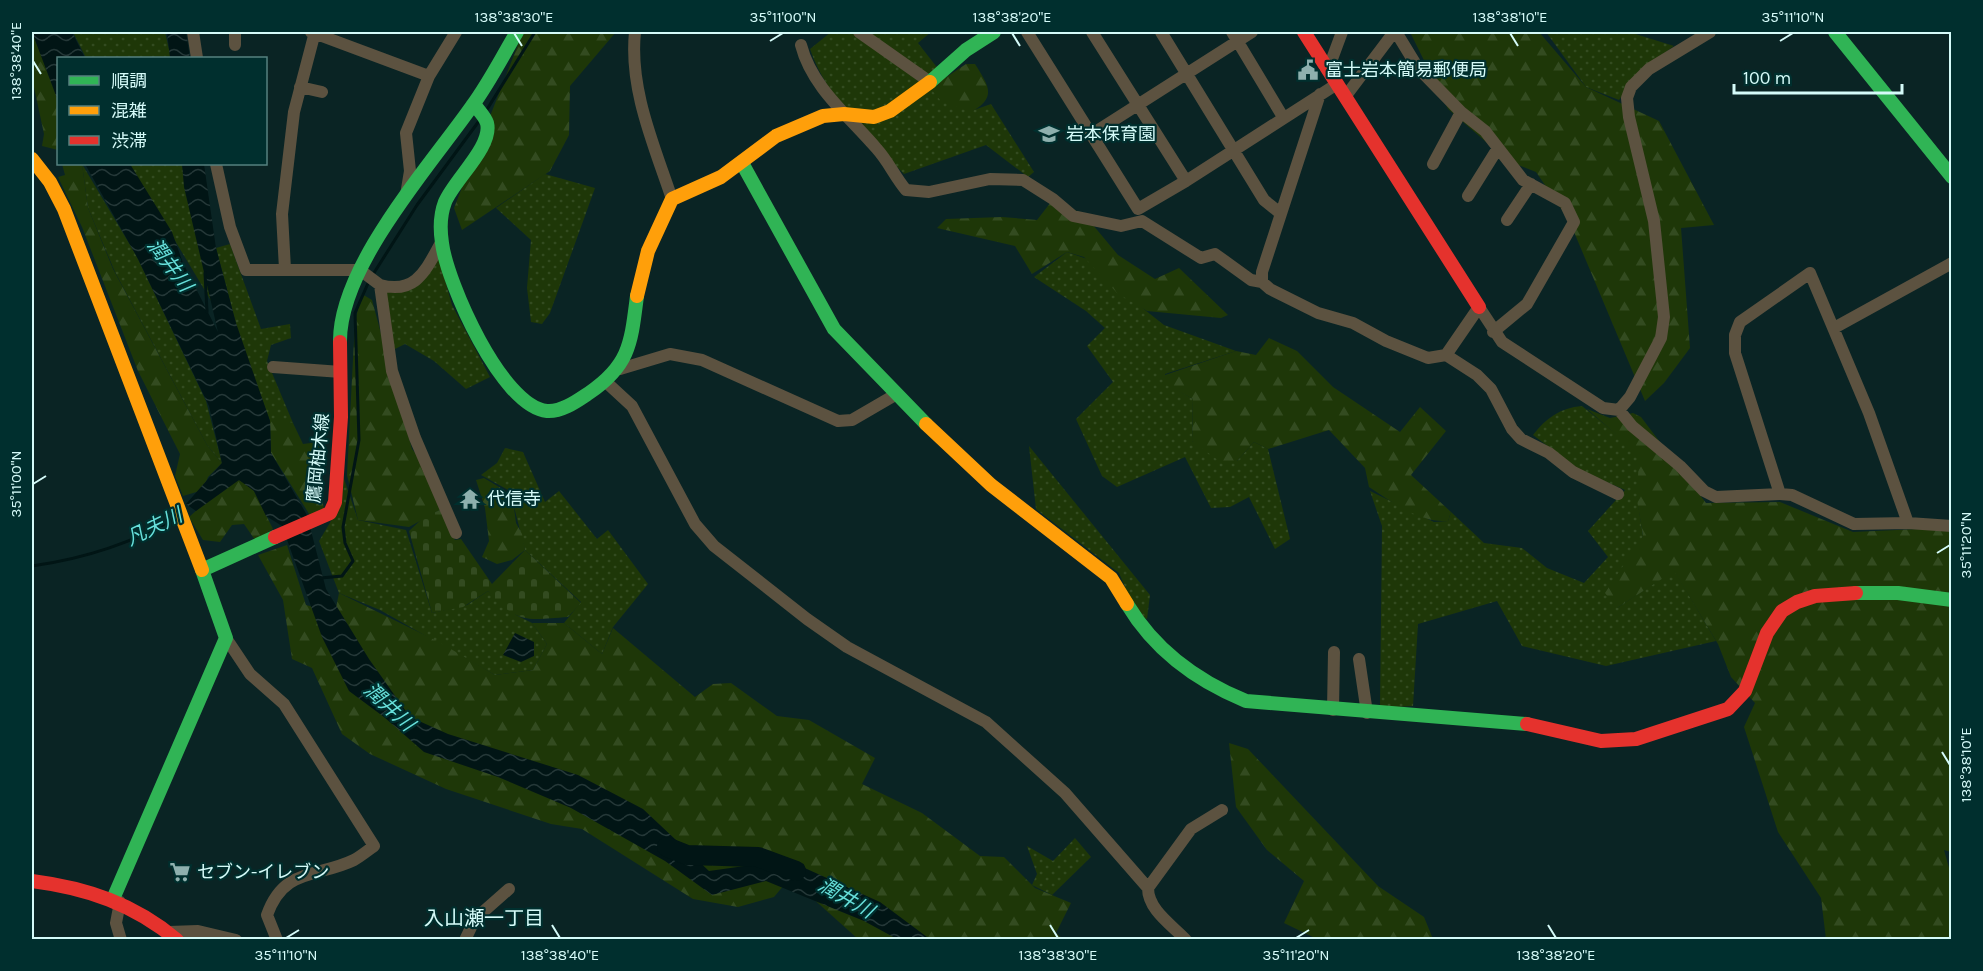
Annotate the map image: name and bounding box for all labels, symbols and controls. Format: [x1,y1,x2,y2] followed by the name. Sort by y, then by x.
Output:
[474,8,554,26] text: 138°38'30"E
[749,8,817,26] text: 35°11'00"N
[973,8,1051,26] text: 138°38'20"E
[1472,8,1548,26] text: 138°38'10"E
[1761,8,1825,26] text: 35°11'10"N
[7,22,25,100] text: 138°38'40"E
[57,57,267,165] legend
[1734,57,1902,95] scale bar
[1296,58,1320,82] public building icon: 富士岩本簡易郵便局
[1325,59,1487,81] place label: 富士岩本簡易郵便局
[1743,67,1791,89] text: 100 m
[111,70,147,92] text: 順調
[111,100,147,122] text: 混雑
[1037,122,1061,146] school or university icon: 岩本保育園
[1066,123,1156,145] place label: 岩本保育園
[111,130,147,152] text: 渋滞
[143,234,198,297] water label: 潤井川
[302,412,334,504] street label: 鷹岡柚木線
[7,450,25,518] text: 35°11'00"N
[458,487,482,511] temple icon: 代信寺
[487,488,541,510] place label: 代信寺
[122,503,188,550] water label: 凡夫川
[1957,512,1975,578] text: 35°11'20"N
[359,678,420,737] water label: 潤井川
[1957,727,1975,803] text: 138°38'10"E
[168,860,192,884] supermarket icon: セブン-イレブン
[197,861,329,883] place label: セブン-イレブン
[814,873,879,924] water label: 潤井川
[424,907,544,930] district label: 入山瀬一丁目
[254,946,318,964] text: 35°11'10"N
[521,946,599,964] text: 138°38'40"E
[1018,946,1098,964] text: 138°38'30"E
[1263,946,1329,964] text: 35°11'20"N
[1517,946,1595,964] text: 138°38'20"E

